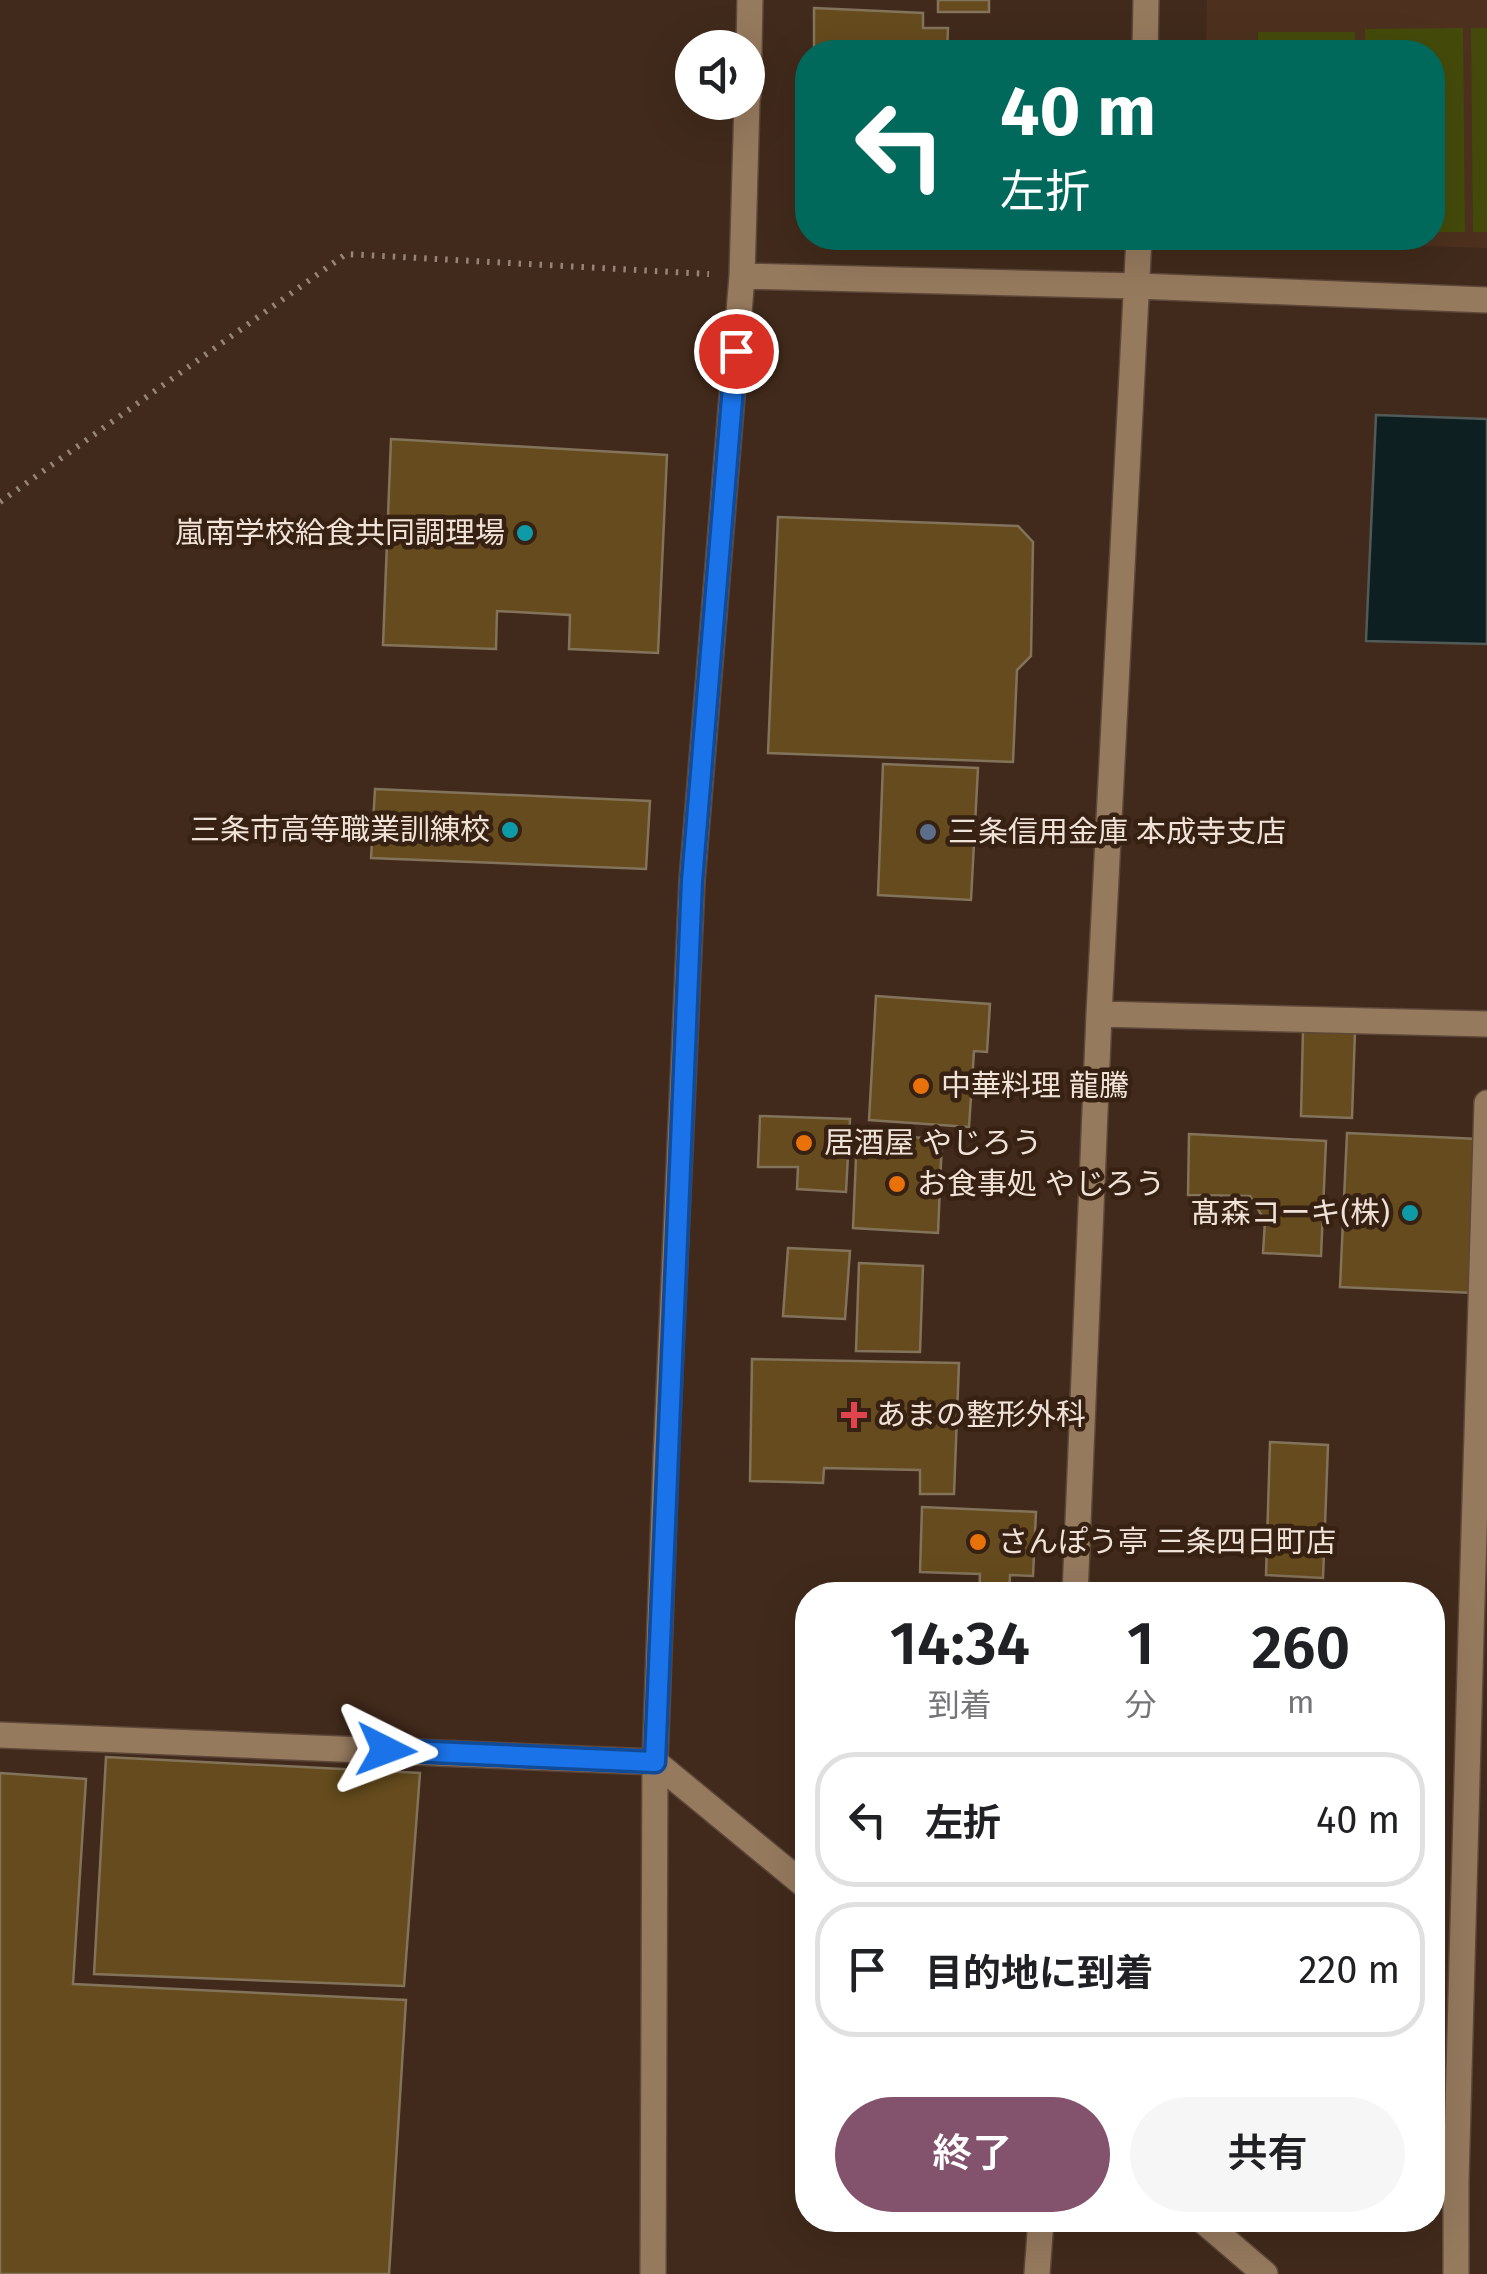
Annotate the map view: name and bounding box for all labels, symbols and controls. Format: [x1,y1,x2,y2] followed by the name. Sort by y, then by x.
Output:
[675,30,765,120] map controls
[675,30,765,120] button: sound
[1000,70,1156,154] text: 40 m
[835,80,965,210] icon: left
[1000,165,1090,219] text: 左折
[694,309,779,394] pin
[709,324,764,379] icon: arrive
[175,515,505,551] place label: 嵐南学校給食共同調理場
[514,522,536,544] marker: 嵐南学校給食共同調理場
[190,812,490,848] place label: 三条市高等職業訓練校
[948,814,1286,850] place label: 三条信用金庫 本成寺支店
[499,819,521,841] marker: 三条市高等職業訓練校
[917,821,939,843] marker: 三条信用金庫 本成寺支店
[941,1068,1129,1104] place label: 中華料理 龍騰
[910,1075,932,1097] marker: 中華料理 龍騰
[824,1125,1042,1161] place label: 居酒屋 やじろう
[793,1132,815,1154] marker: 居酒屋 やじろう
[917,1166,1165,1202] place label: お食事処 やじろう
[886,1173,908,1195] marker: お食事処 やじろう
[1191,1195,1390,1231] place label: 髙森コーキ(株)
[1399,1202,1421,1224] marker: 髙森コーキ(株)
[876,1397,1086,1433] place label: あまの整形外科
[841,1402,867,1428] marker: あまの整形外科
[998,1524,1336,1560] place label: さんぽう亭 三条四日町店
[967,1531,989,1553] marker: さんぽう亭 三条四日町店
[890,1608,1030,1680] text: 14:34
[1127,1608,1154,1680] text: 1
[1251,1612,1350,1684] text: 260
[1287,1683,1315,1721] text: m
[928,1686,992,1724] text: 到着
[1125,1686,1157,1724] text: 分
[334,1698,438,1802] position arrow
[840,1792,895,1847] icon: left
[1316,1797,1400,1843] text: 40 m
[925,1800,1001,1846] text: 左折
[840,1942,895,1997] icon: arrive
[1299,1947,1400,1993] text: 220 m
[925,1950,1153,1996] text: 目的地に到着
[835,2097,1110,2212] button: 終了
[1130,2097,1405,2212] button: 共有

